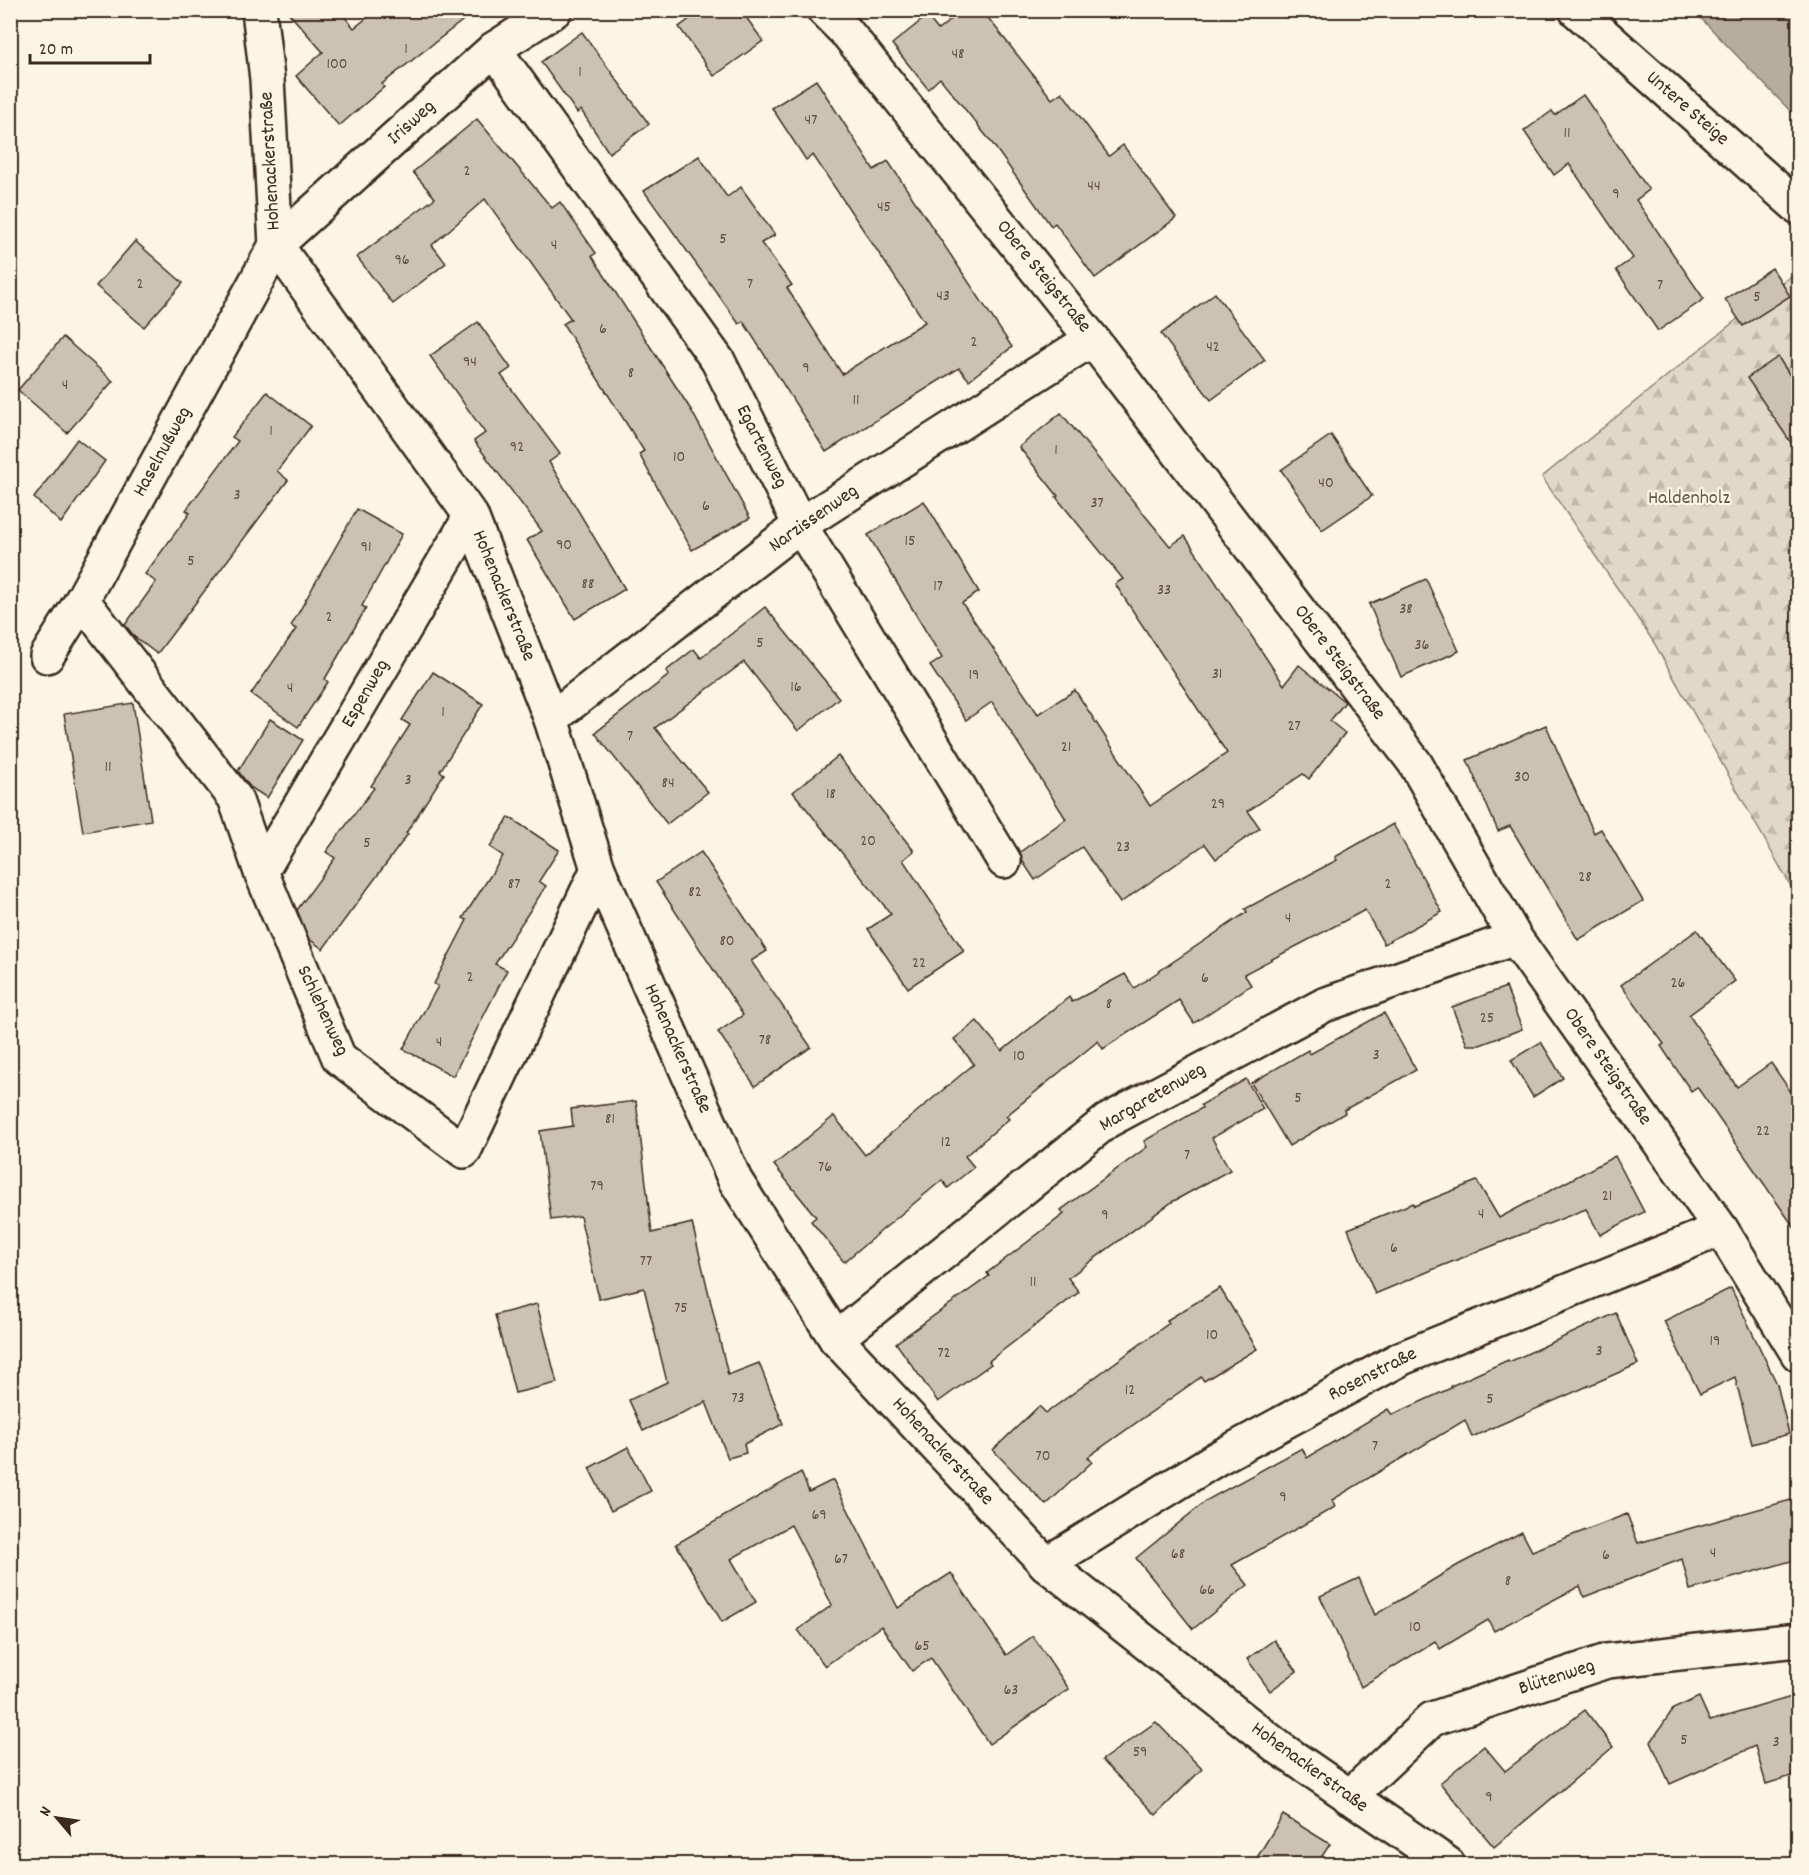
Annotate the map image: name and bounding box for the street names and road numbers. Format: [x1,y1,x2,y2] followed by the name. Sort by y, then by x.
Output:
[1639,65,1735,153] street label: Untere Steige
[253,91,289,231] street label: Hohenackerstraße
[382,94,442,152] street label: Irisweg
[989,215,1097,340] street label: Obere Steigstraße
[728,400,794,494] street label: Egartenweg
[127,402,199,502] street label: Haselnußweg
[764,478,864,560] street label: Narzissenweg
[464,526,542,666] street label: Hohenackerstraße
[1286,599,1392,727] street label: Obere Steigstraße
[335,654,397,734] street label: Espenweg
[289,961,355,1061] street label: Schlehenweg
[636,980,718,1118] street label: Hohenackerstraße
[1556,1002,1658,1132] street label: Obere Steigstraße
[1095,1056,1211,1140] street label: Margaretenweg
[1324,1341,1422,1409] street label: Rosenstraße
[884,1392,1000,1513] street label: Hohenackerstraße
[1515,1653,1599,1703] street label: Blütenweg
[1245,1716,1374,1820] street label: Hohenackerstraße

